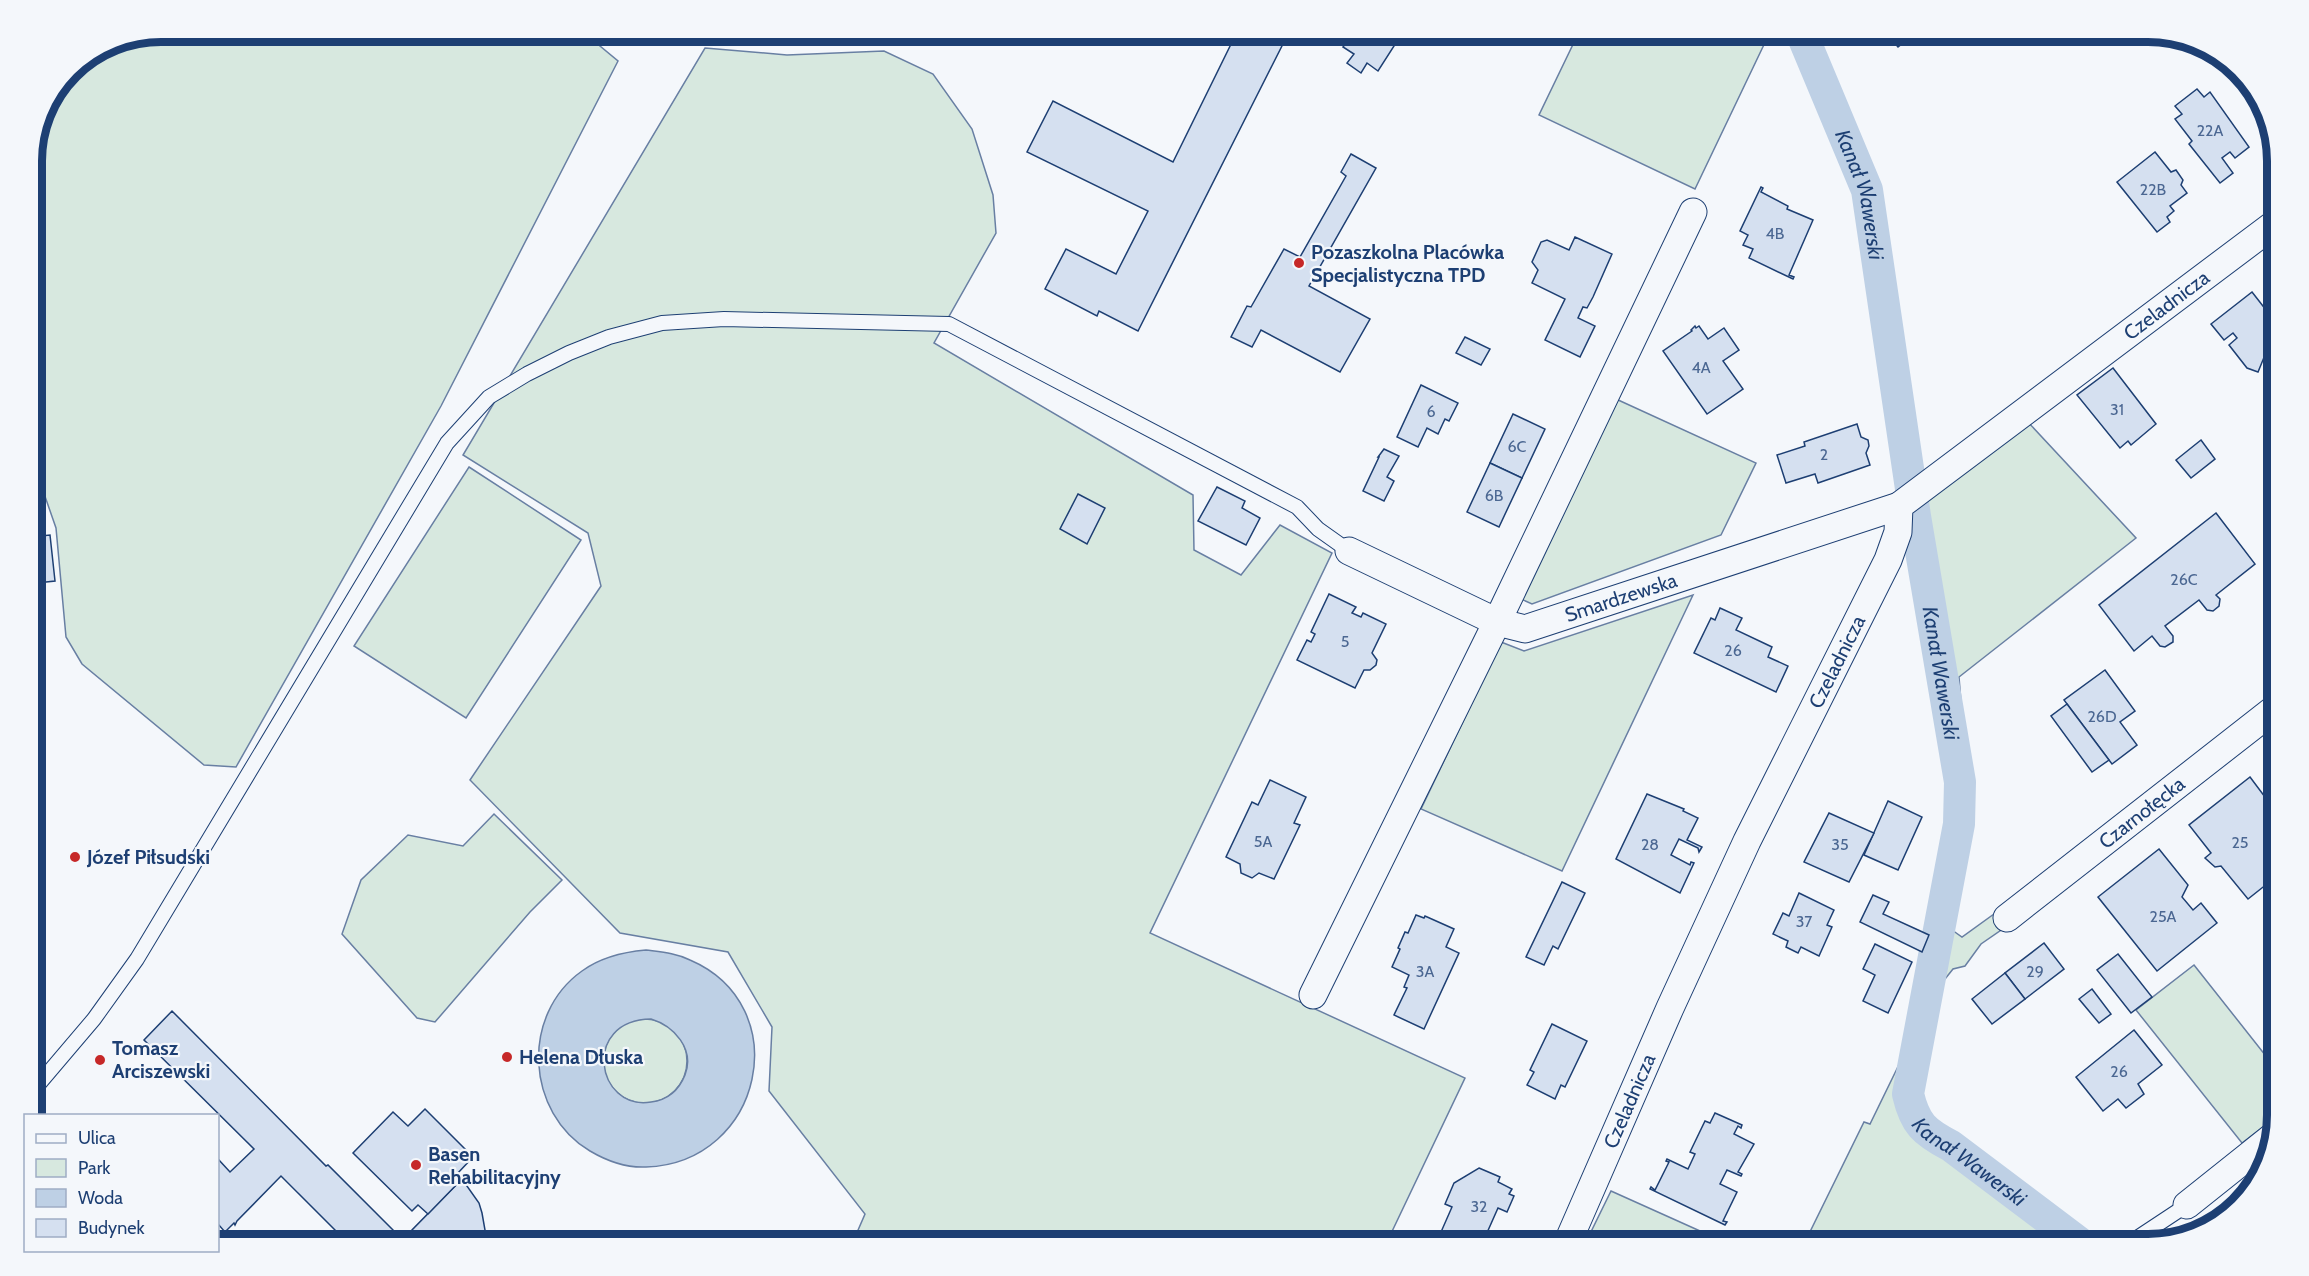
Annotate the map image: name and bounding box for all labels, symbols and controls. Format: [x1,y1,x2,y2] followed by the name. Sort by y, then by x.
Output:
[2197,121,2223,140] house number: 22A
[1831,126,1890,262] water label: Kanał Wawerski
[2140,180,2167,199] house number: 22B
[1766,224,1785,243] house number: 4B
[1311,240,1504,287] place label: Pozaszkolna Placówka Specjalistyczna TPD
[1292,256,1306,270] marker: Pozaszkolna Placówka Specjalistyczna TPD
[2119,265,2214,345] street label: Czeladnicza
[1691,358,1711,377] house number: 4A
[2110,400,2124,419] house number: 31
[1426,402,1436,421] house number: 6
[1508,437,1527,456] house number: 6C
[1820,445,1828,464] house number: 2
[1485,486,1504,505] house number: 6B
[1562,568,1680,627] street label: Smardzewska
[2170,570,2198,589] house number: 26C
[1918,604,1965,742] water label: Kanał Wawerski
[1804,611,1870,712] street label: Czeladnicza
[1341,632,1349,651] house number: 5
[1724,641,1742,660] house number: 26
[2087,707,2117,726] house number: 26D
[2094,771,2190,854] street label: Czarnołęcka
[1254,832,1272,851] house number: 5A
[2231,833,2249,852] house number: 25
[1641,835,1659,854] house number: 28
[1831,835,1849,854] house number: 35
[86,845,210,869] place label: Józef Piłsudski
[68,850,82,864] marker: Józef Piłsudski
[2150,907,2177,926] house number: 25A
[1796,912,1812,931] house number: 37
[1416,962,1434,981] house number: 3A
[2026,962,2044,981] house number: 29
[112,1036,210,1083] place label: Tomasz Arciszewski
[519,1045,643,1069] place label: Helena Dłuska
[500,1050,514,1064] marker: Helena Dłuska
[1598,1050,1661,1152] street label: Czeladnicza
[93,1053,107,1067] marker: Tomasz Arciszewski
[2110,1062,2128,1081] house number: 26
[1907,1112,2032,1211] water label: Kanał Wawerski
[24,1114,219,1252] legend
[78,1127,116,1149] text: Ulica
[428,1142,561,1189] place label: Basen Rehabilitacyjny
[78,1157,111,1179] text: Park
[409,1158,423,1172] marker: Basen Rehabilitacyjny
[78,1187,123,1209] text: Woda
[1470,1197,1488,1216] house number: 32
[78,1217,145,1239] text: Budynek

